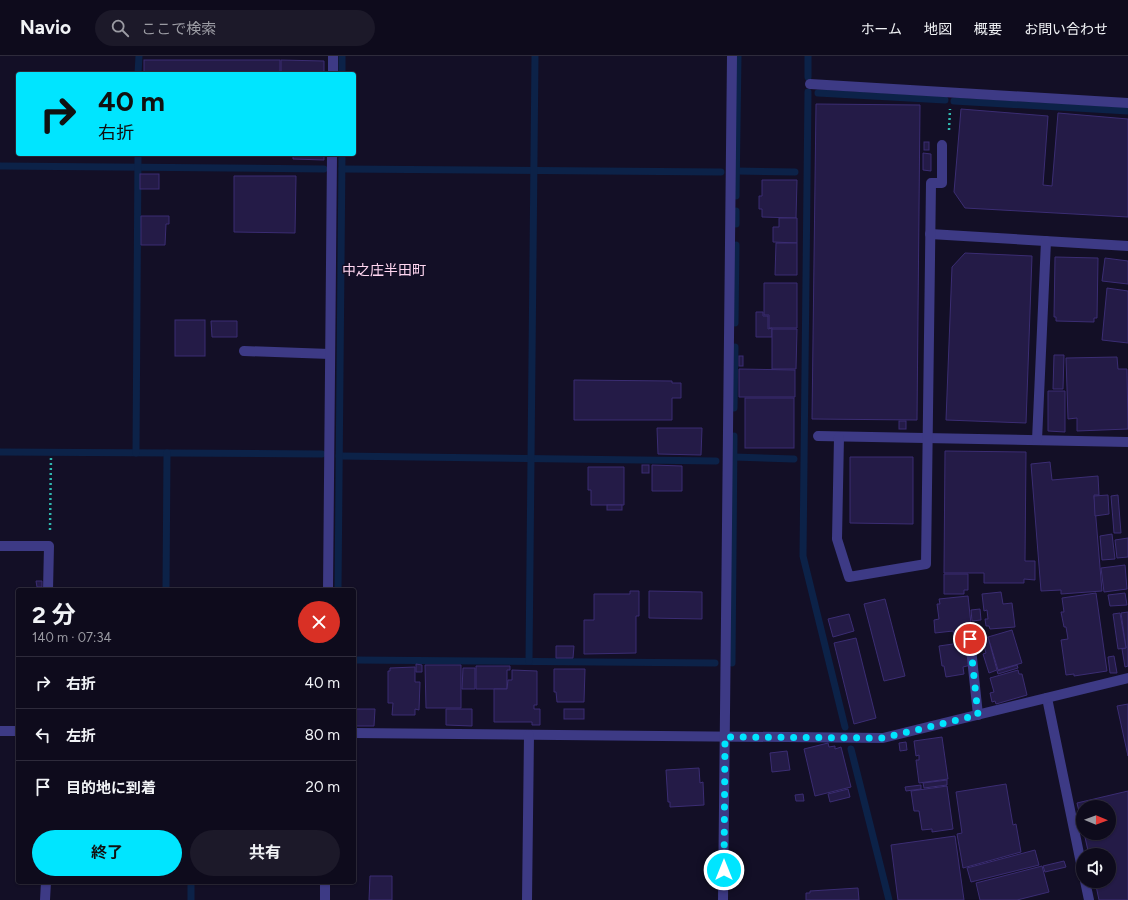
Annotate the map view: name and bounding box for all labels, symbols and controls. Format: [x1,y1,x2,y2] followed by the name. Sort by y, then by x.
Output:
[95,10,375,46] search box
[20,16,71,39] text: Navio
[109,17,131,39] icon: search
[141,20,216,38] text: ここで検索
[860,21,902,38] text: ホーム
[924,21,952,38] text: 地図
[974,21,1002,38] text: 概要
[1024,21,1108,38] text: お問い合わせ
[98,84,165,118] text: 40 m
[32,88,84,140] icon: right
[98,122,134,144] text: 右折
[342,262,426,279] district label: 中之庄半田町
[32,600,76,629] text: 2 分
[298,601,340,643] button: close
[953,622,987,656] pin
[959,628,981,650] icon: arrive
[32,630,112,645] text: 140 m · 07:34
[32,672,54,694] icon: right
[305,674,340,692] text: 40 m
[66,675,96,693] text: 右折
[32,724,54,746] icon: left
[305,726,340,744] text: 80 m
[66,727,96,745] text: 左折
[32,776,54,798] icon: arrive
[306,778,340,796] text: 20 m
[66,779,156,797] text: 目的地に到着
[1076,800,1116,840] north arrow
[1076,800,1116,888] map controls
[32,830,182,876] button: 終了
[190,830,340,876] button: 共有
[1076,848,1116,888] button: sound
[703,849,745,891] position arrow

